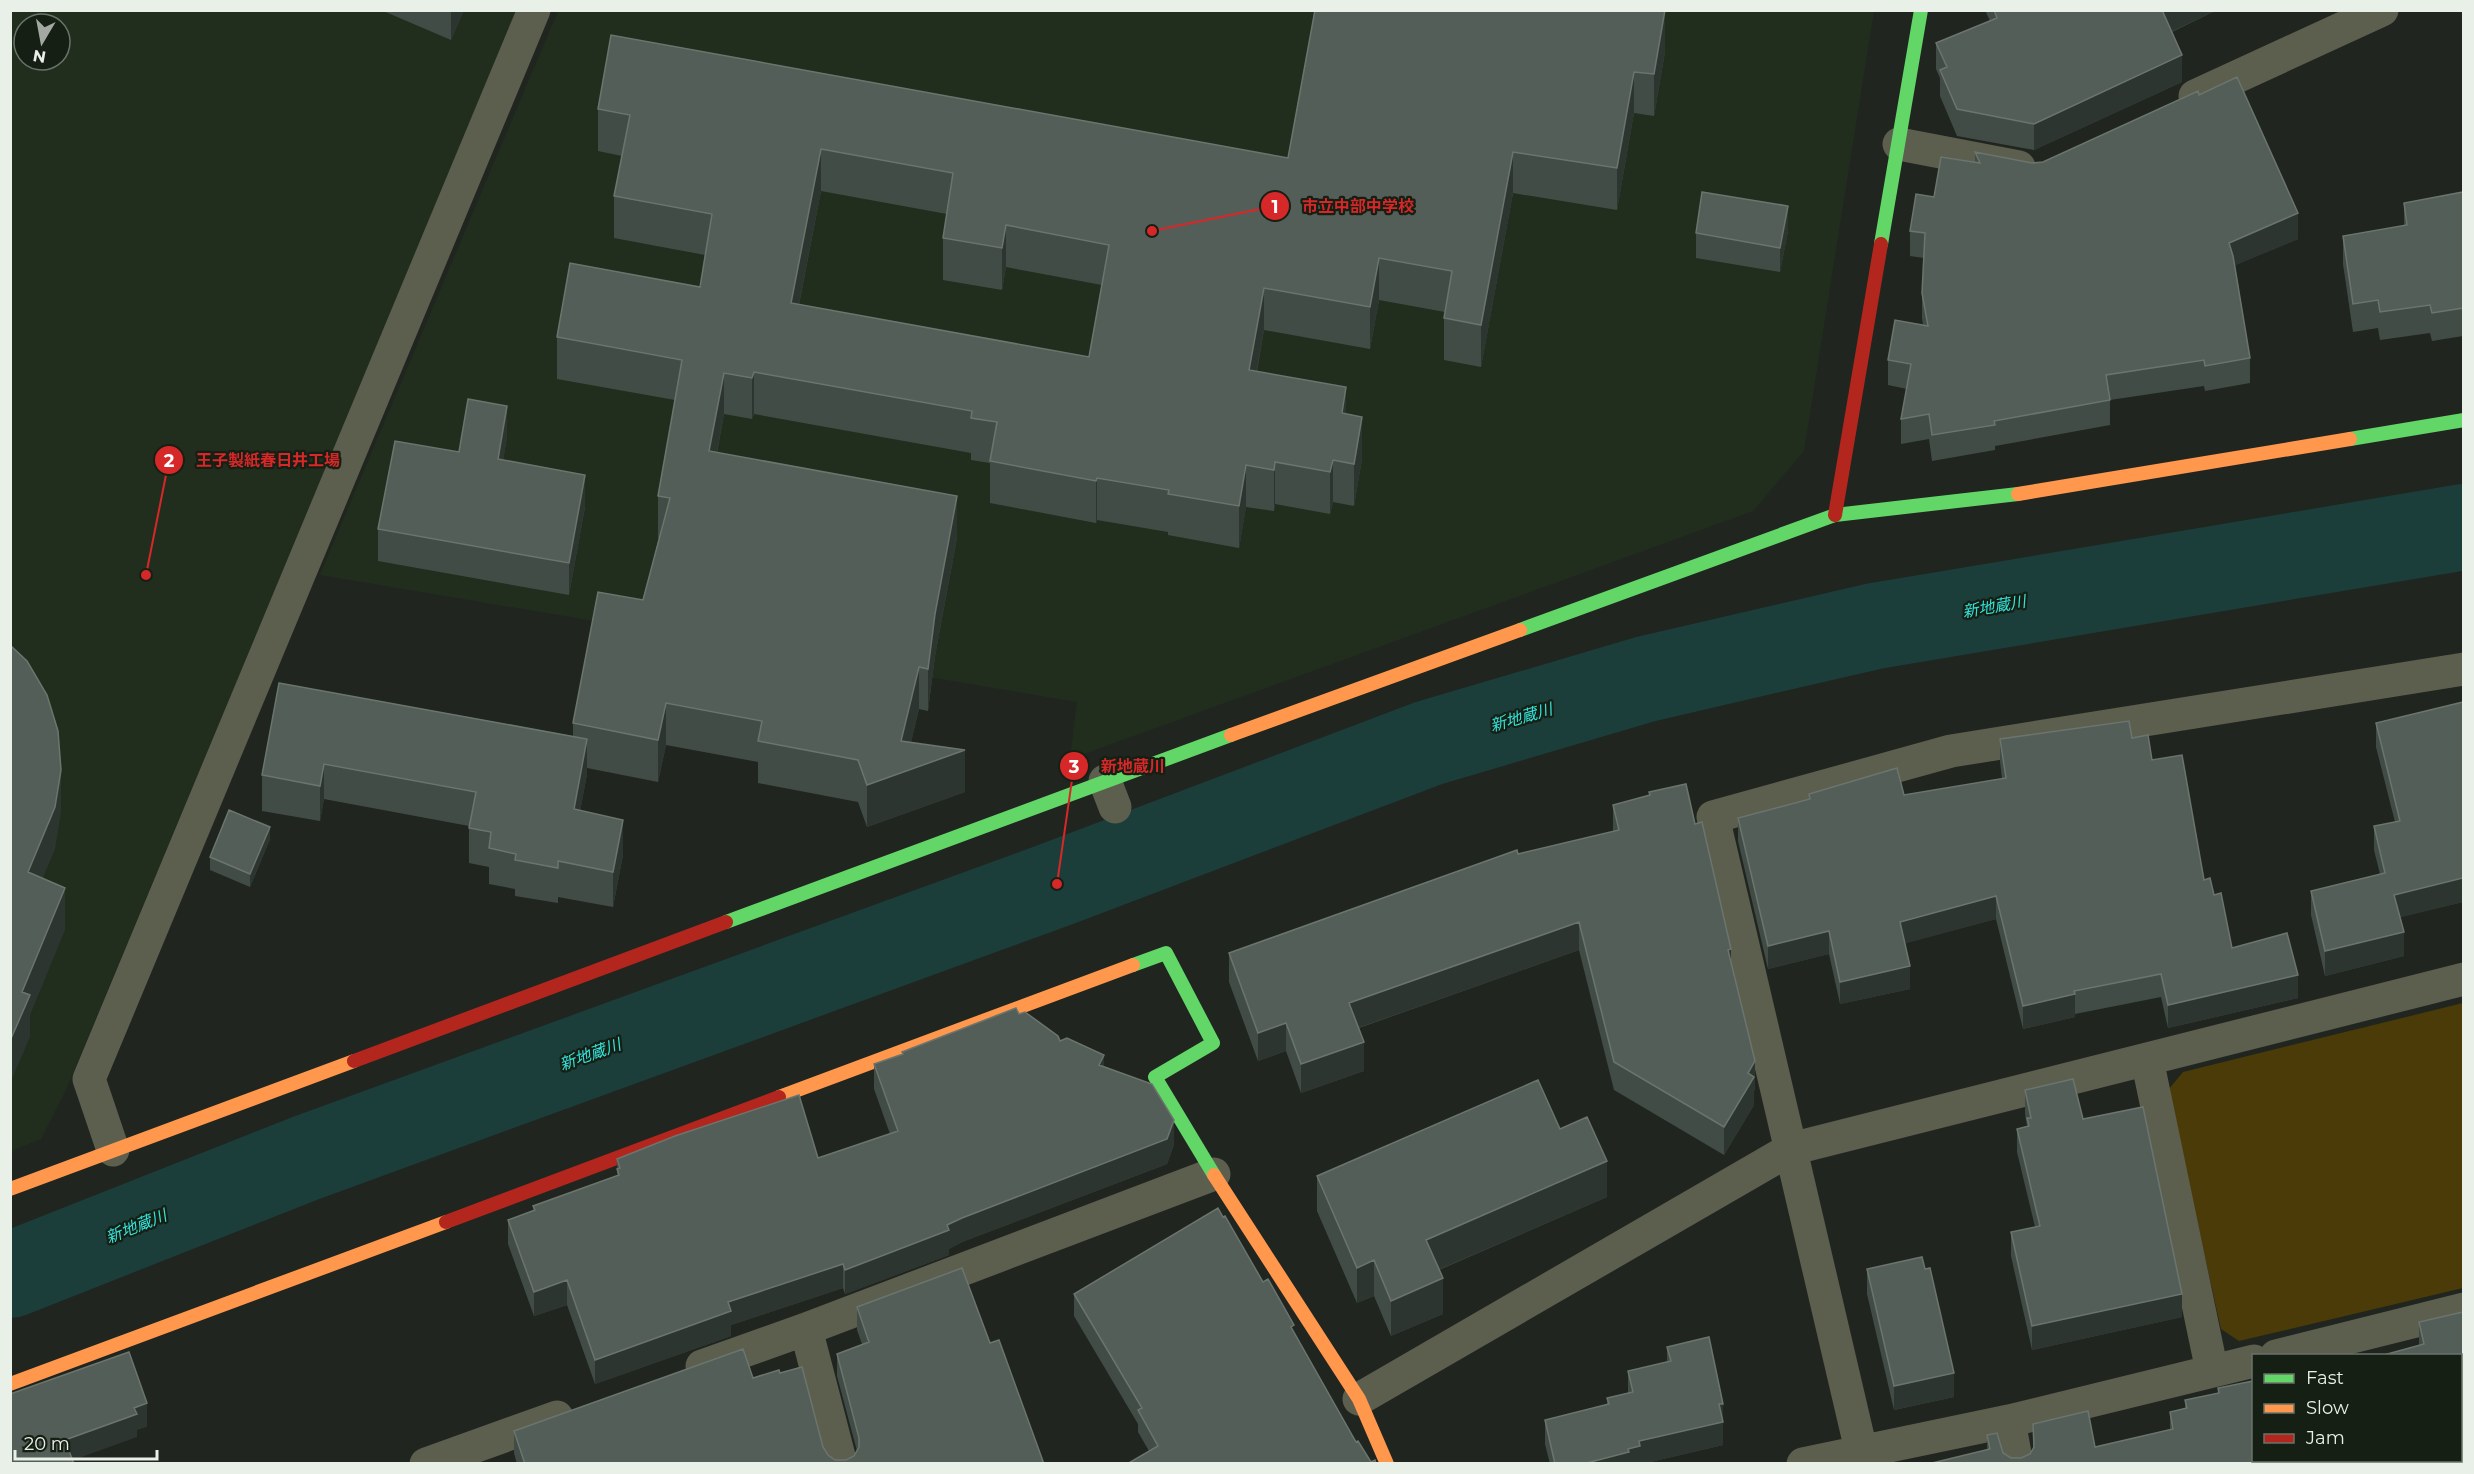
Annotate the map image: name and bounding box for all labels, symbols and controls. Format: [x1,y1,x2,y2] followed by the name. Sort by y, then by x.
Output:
[12,12,72,72] north arrow
[31,46,48,67] text: N
[1260,189,1426,223] callout: 市立中部中学校
[1271,196,1279,218] text: 1
[1302,197,1414,216] text: 市立中部中学校
[154,443,352,477] callout: 王子製紙春日井工場
[164,450,175,472] text: 2
[196,451,340,470] text: 王子製紙春日井工場
[1961,591,2029,621] water label: 新地蔵川
[1488,699,1556,735] water label: 新地蔵川
[1059,749,1177,783] callout: 新地蔵川
[1068,756,1080,778] text: 3
[1101,757,1165,776] text: 新地蔵川
[557,1034,625,1074] water label: 新地蔵川
[103,1205,171,1247] water label: 新地蔵川
[2252,1354,2462,1462] legend
[2306,1367,2344,1389] text: Fast
[2306,1397,2349,1419] text: Slow
[15,1423,158,1461] scale bar
[2305,1427,2345,1449] text: Jam
[24,1433,70,1455] text: 20 m

